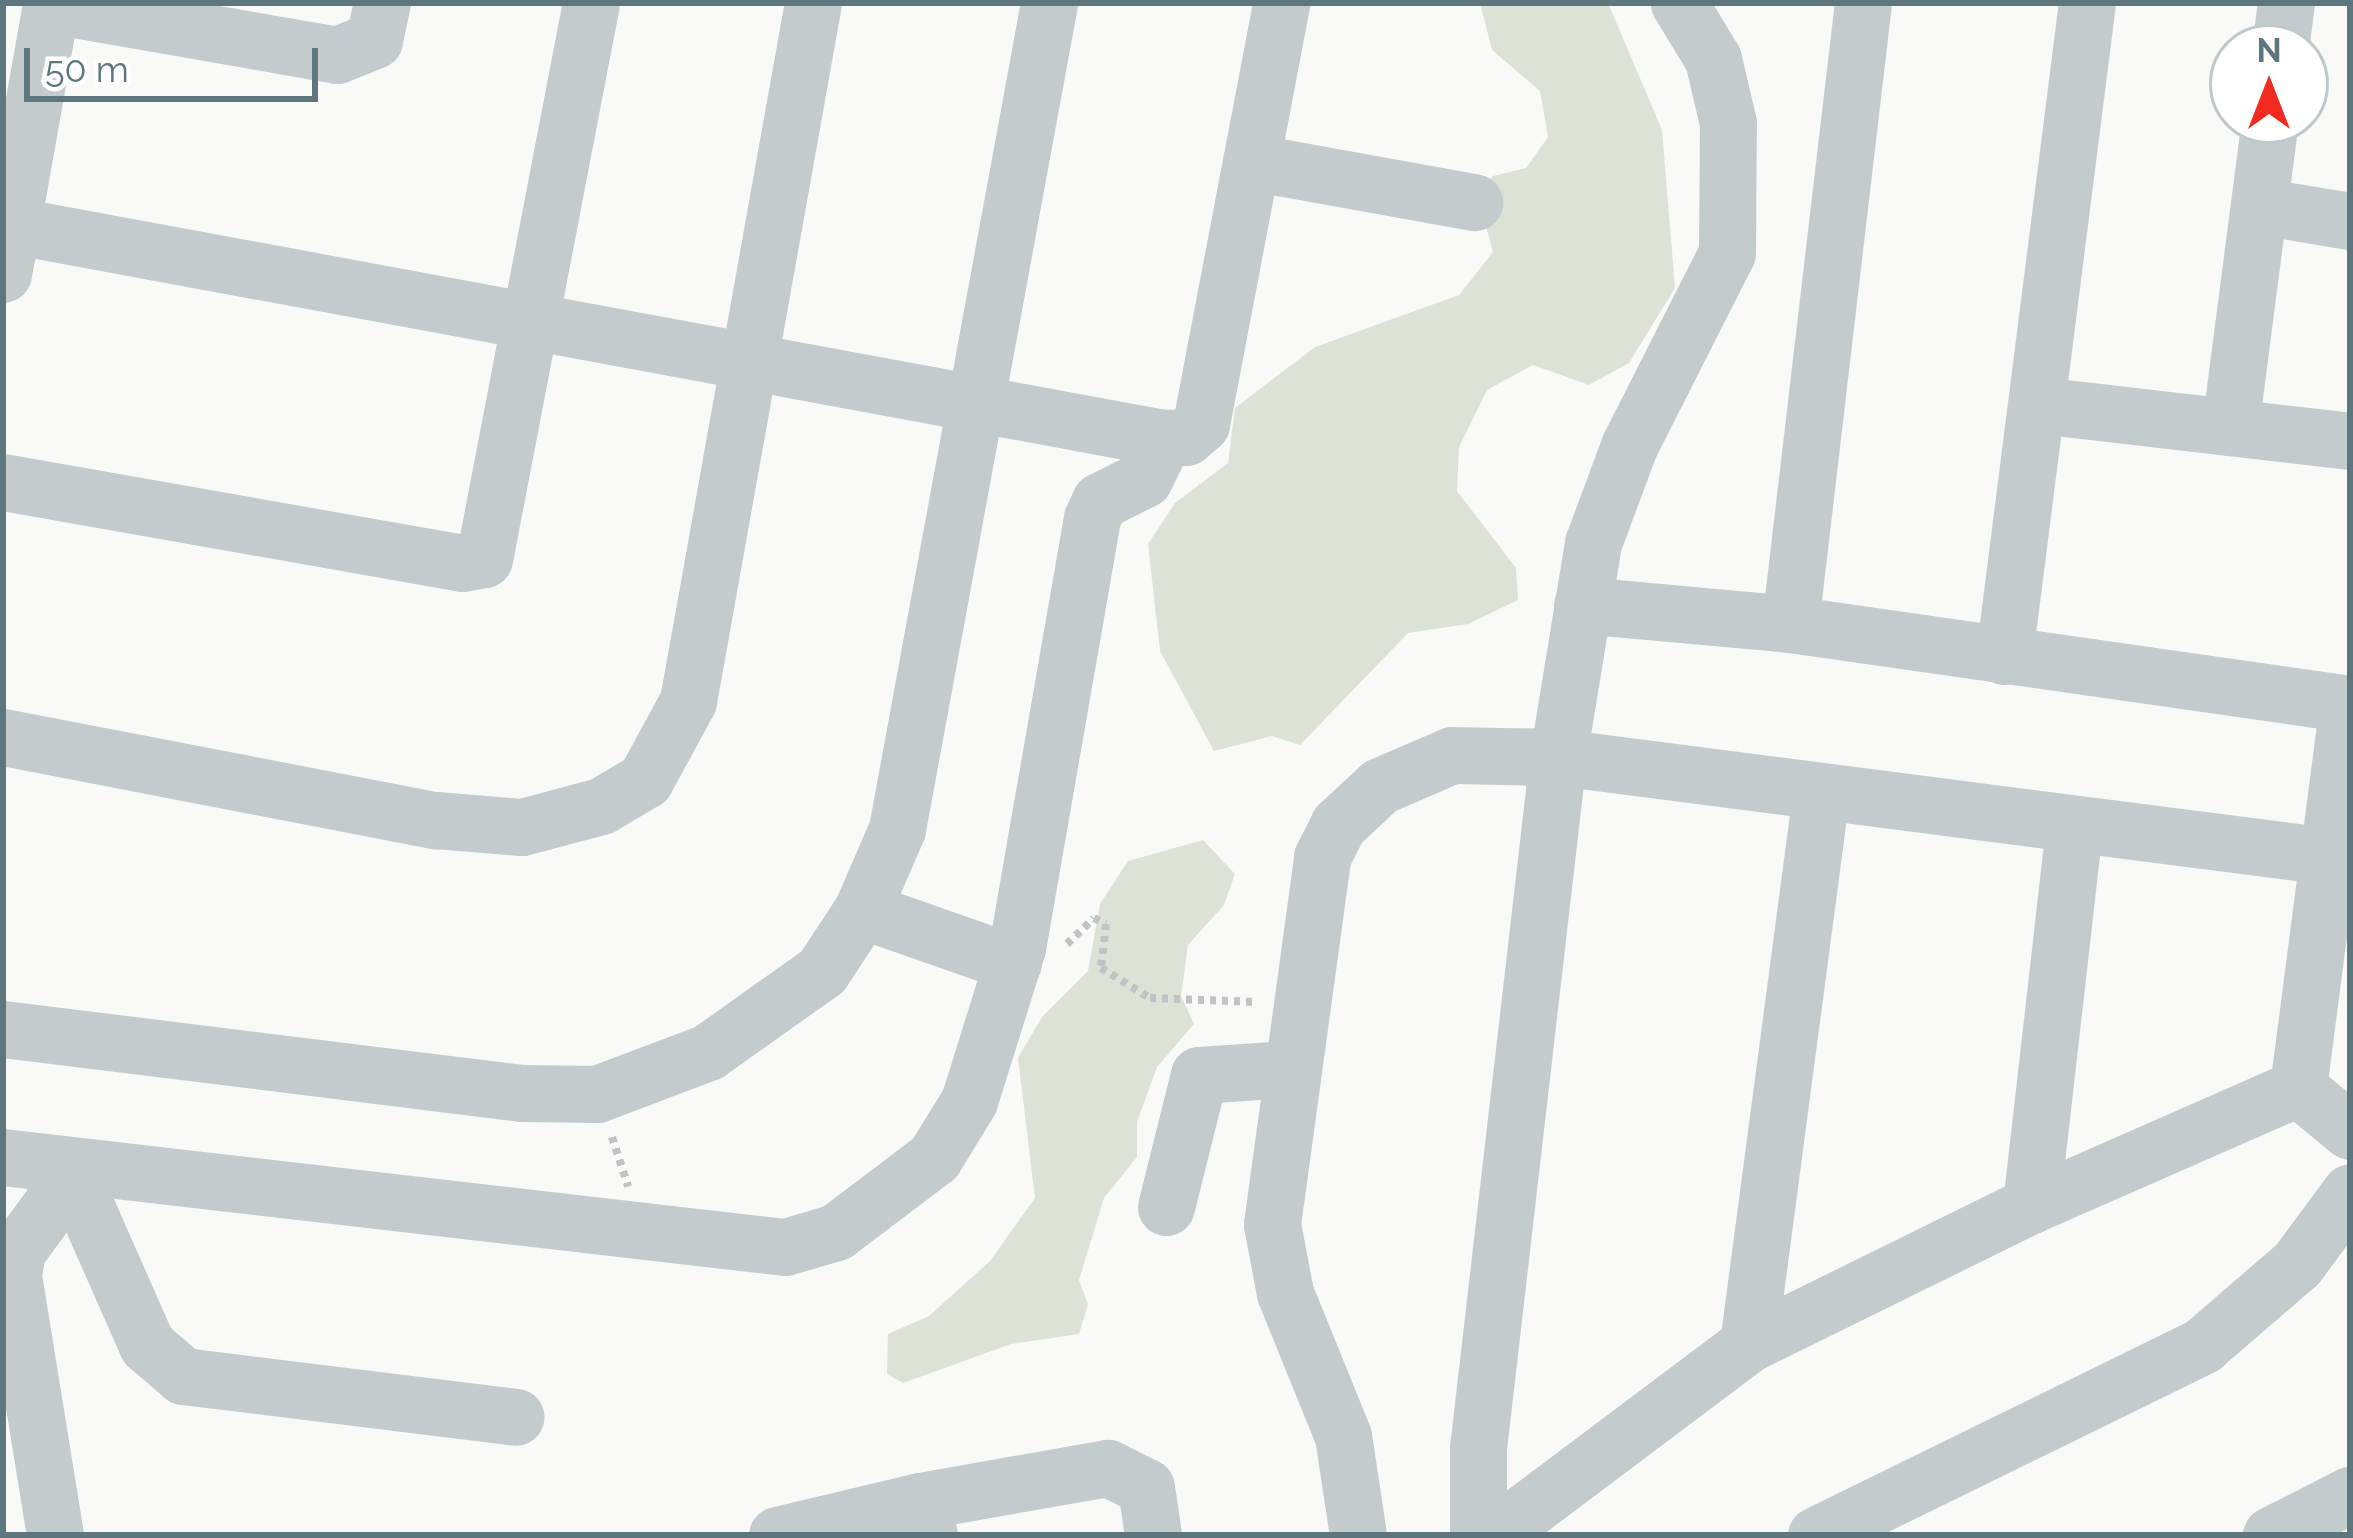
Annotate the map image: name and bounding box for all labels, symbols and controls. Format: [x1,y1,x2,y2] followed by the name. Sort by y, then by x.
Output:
[30,24,324,98] scale bar
[2209,24,2329,144] north arrow
[2256,31,2282,70] text: N
[45,48,129,90] text: 50 m

